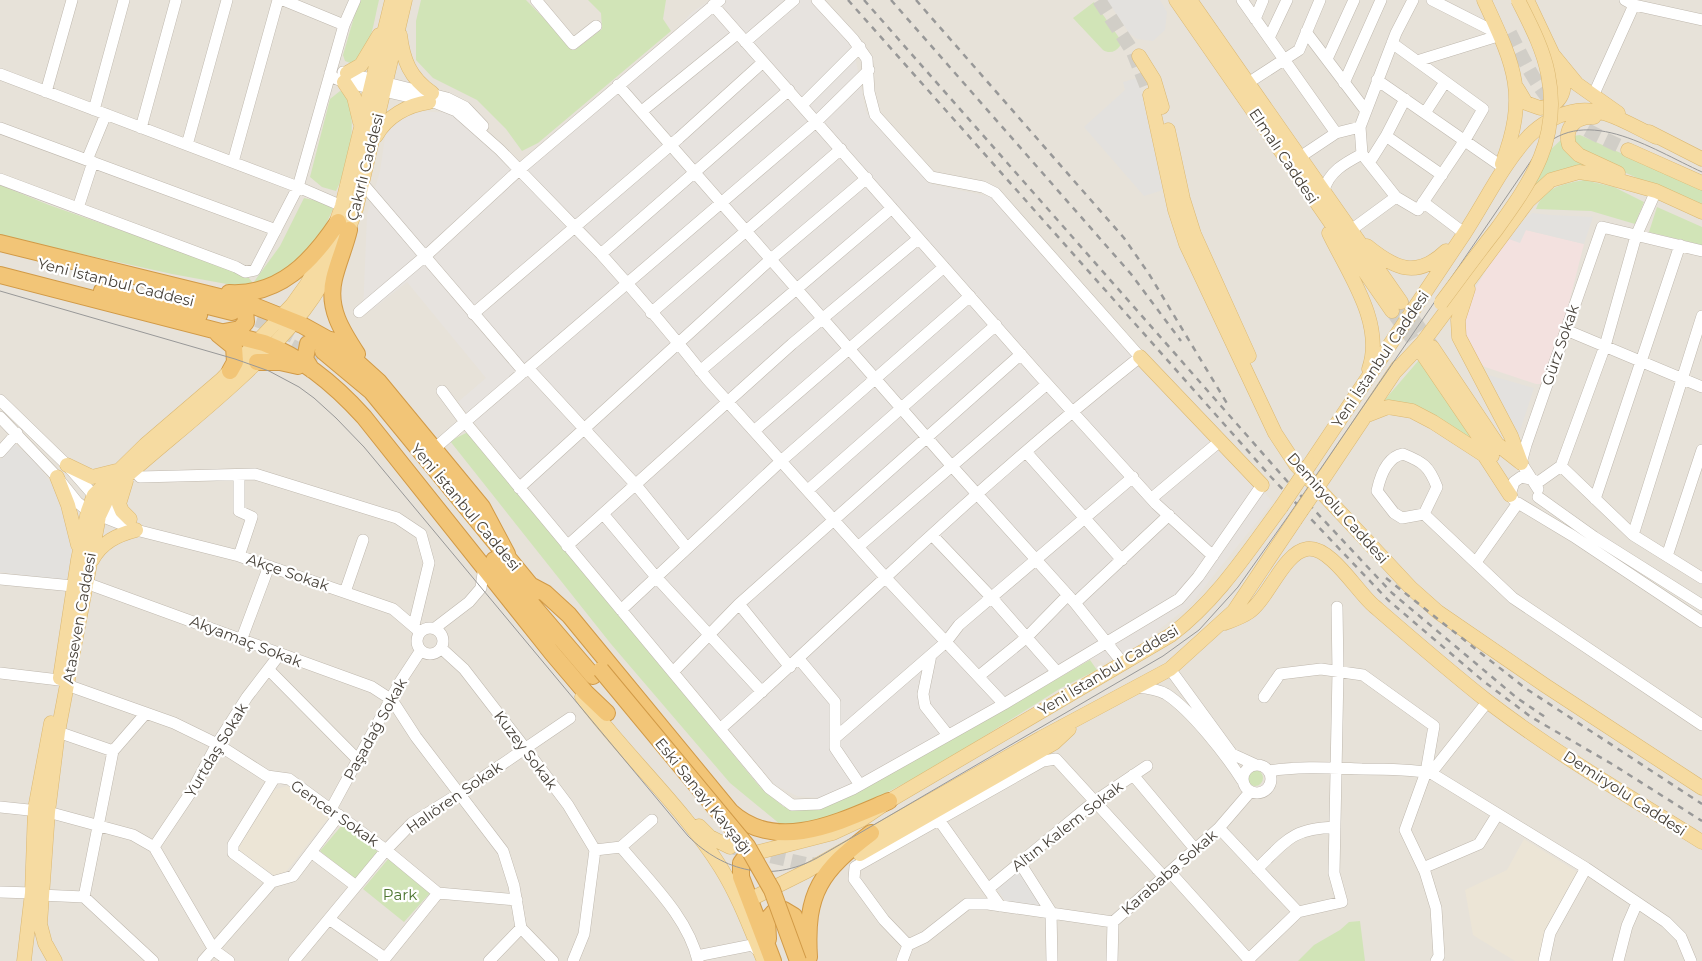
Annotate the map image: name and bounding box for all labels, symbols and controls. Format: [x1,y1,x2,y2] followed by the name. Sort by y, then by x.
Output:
[1245,105,1323,207] street label: Elmalı Caddesi
[342,111,388,223] street label: Çakırlı Caddesi
[36,253,196,311] street label: Yeni İstanbul Caddesi
[1327,287,1433,431] street label: Yeni İstanbul Caddesi
[1537,302,1583,388] street label: Gürz Sokak
[407,439,525,575] street label: Yeni İstanbul Caddesi
[1283,449,1393,567] street label: Demiryolu Caddesi
[244,549,332,595] street label: Akçe Sokak
[58,551,100,685] street label: Ataseven Caddesi
[187,611,305,671] street label: Akyamaç Sokak
[1034,620,1182,720] street label: Yeni İstanbul Caddesi
[339,674,411,783] street label: Paşadağ Sokak
[180,699,252,801] street label: Yurtdaş Sokak
[490,707,562,793] street label: Kuzey Sokak
[651,734,757,858] street label: Eski Sanayi Kavşağı
[1560,746,1690,840] street label: Demiryolu Caddesi
[402,757,506,837] street label: Halıören Sokak
[287,776,383,850] street label: Gencer Sokak
[1007,777,1127,875] street label: Altın Kalem Sokak
[1117,825,1221,919] street label: Karababa Sokak
[383,885,417,904] park label: Park

